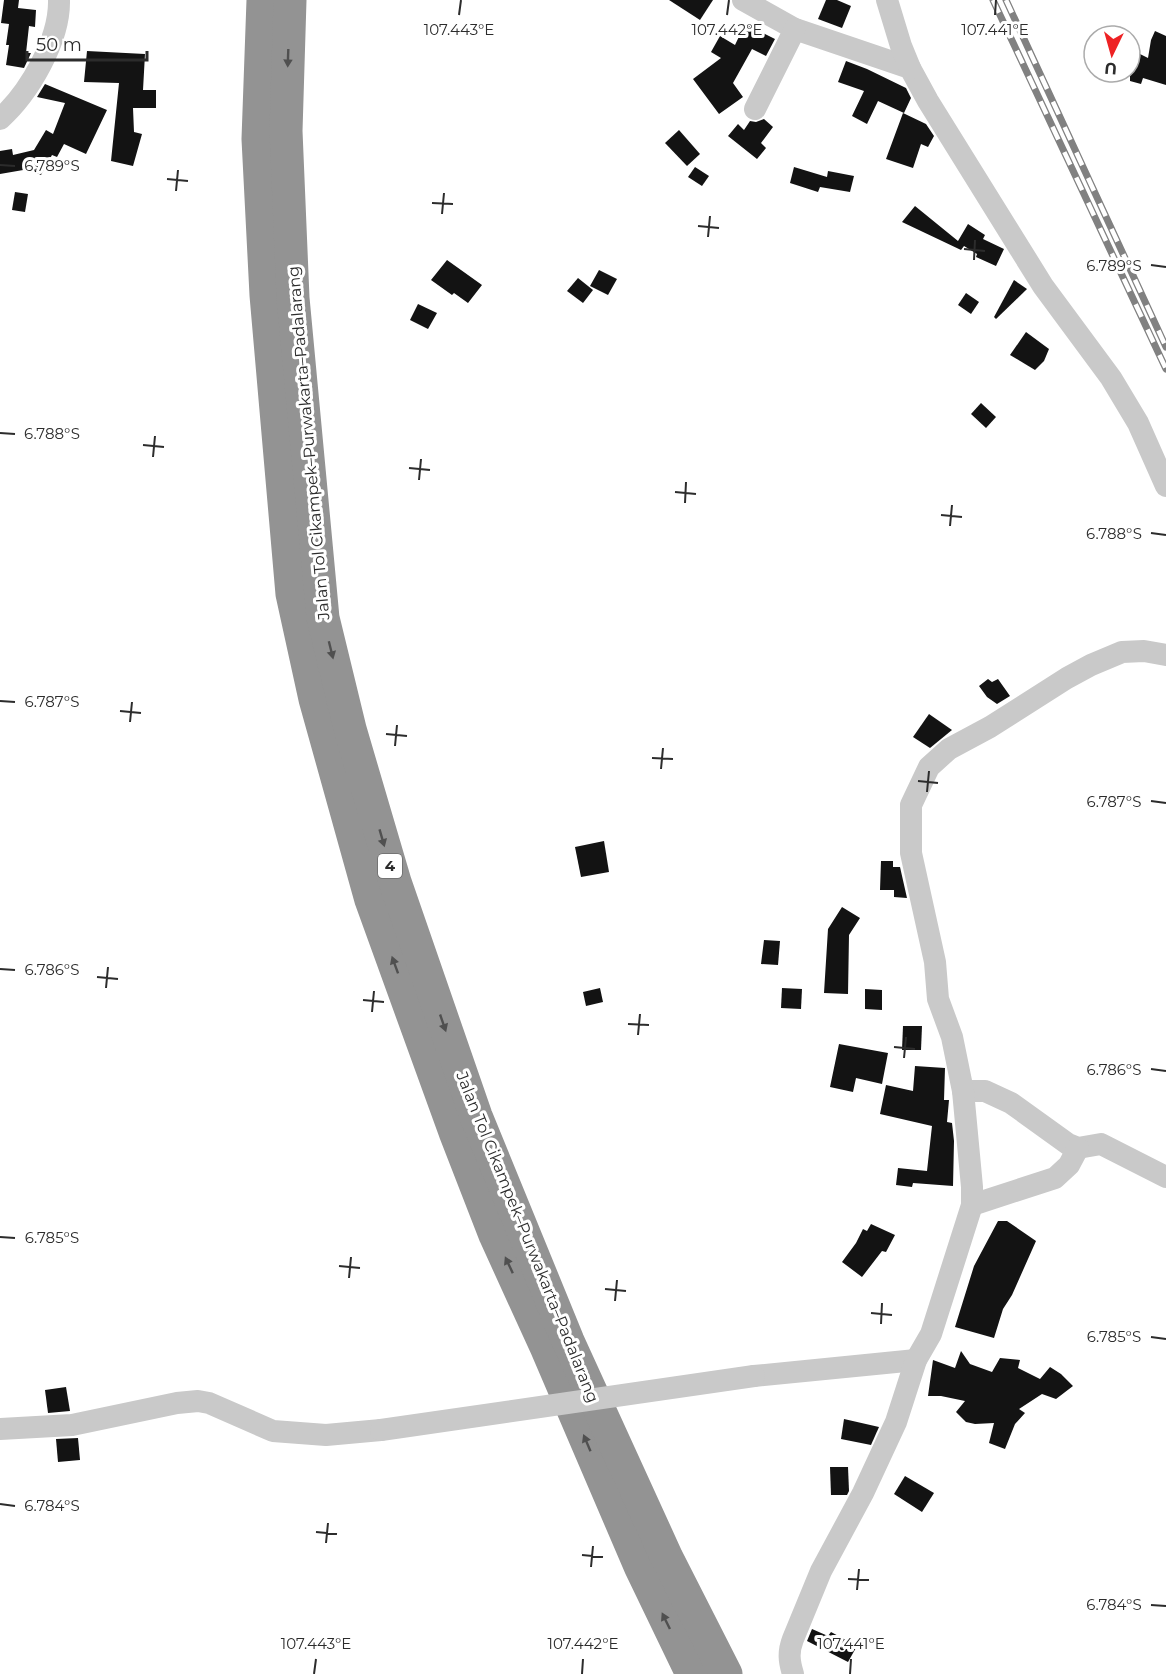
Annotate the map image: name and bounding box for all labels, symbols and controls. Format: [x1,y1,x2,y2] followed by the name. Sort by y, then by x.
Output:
[424,20,494,39] text: 107.443°E
[692,20,762,39] text: 107.442°E
[961,20,1029,39] text: 107.441°E
[27,24,147,62] scale bar
[1082,24,1142,84] north arrow
[36,34,82,56] text: 50 m
[283,49,293,68] one-way arrow
[1104,58,1118,78] text: U
[24,156,80,175] text: 6.789°S
[1086,256,1142,275] text: 6.789°S
[284,265,334,622] street label: Jalan Tol Cikampek–Purwakarta–Padalarang
[24,424,80,443] text: 6.788°S
[1086,524,1142,543] text: 6.788°S
[326,641,336,659] one-way arrow
[24,692,80,711] text: 6.787°S
[1086,792,1142,811] text: 6.787°S
[378,829,387,847] one-way arrow
[378,854,402,878] road number: 4
[389,956,399,974] one-way arrow
[24,960,80,979] text: 6.786°S
[439,1014,449,1032] one-way arrow
[1086,1060,1142,1079] text: 6.786°S
[452,1068,603,1405] street label: Jalan Tol Cikampek–Purwakarta–Padalarang
[25,1228,79,1247] text: 6.785°S
[504,1256,513,1273] one-way arrow
[1087,1327,1141,1346] text: 6.785°S
[582,1434,592,1452] one-way arrow
[24,1496,80,1515] text: 6.784°S
[1086,1595,1142,1614] text: 6.784°S
[662,1613,671,1630] one-way arrow
[281,1634,351,1653] text: 107.443°E
[548,1634,618,1653] text: 107.442°E
[817,1634,885,1653] text: 107.441°E

